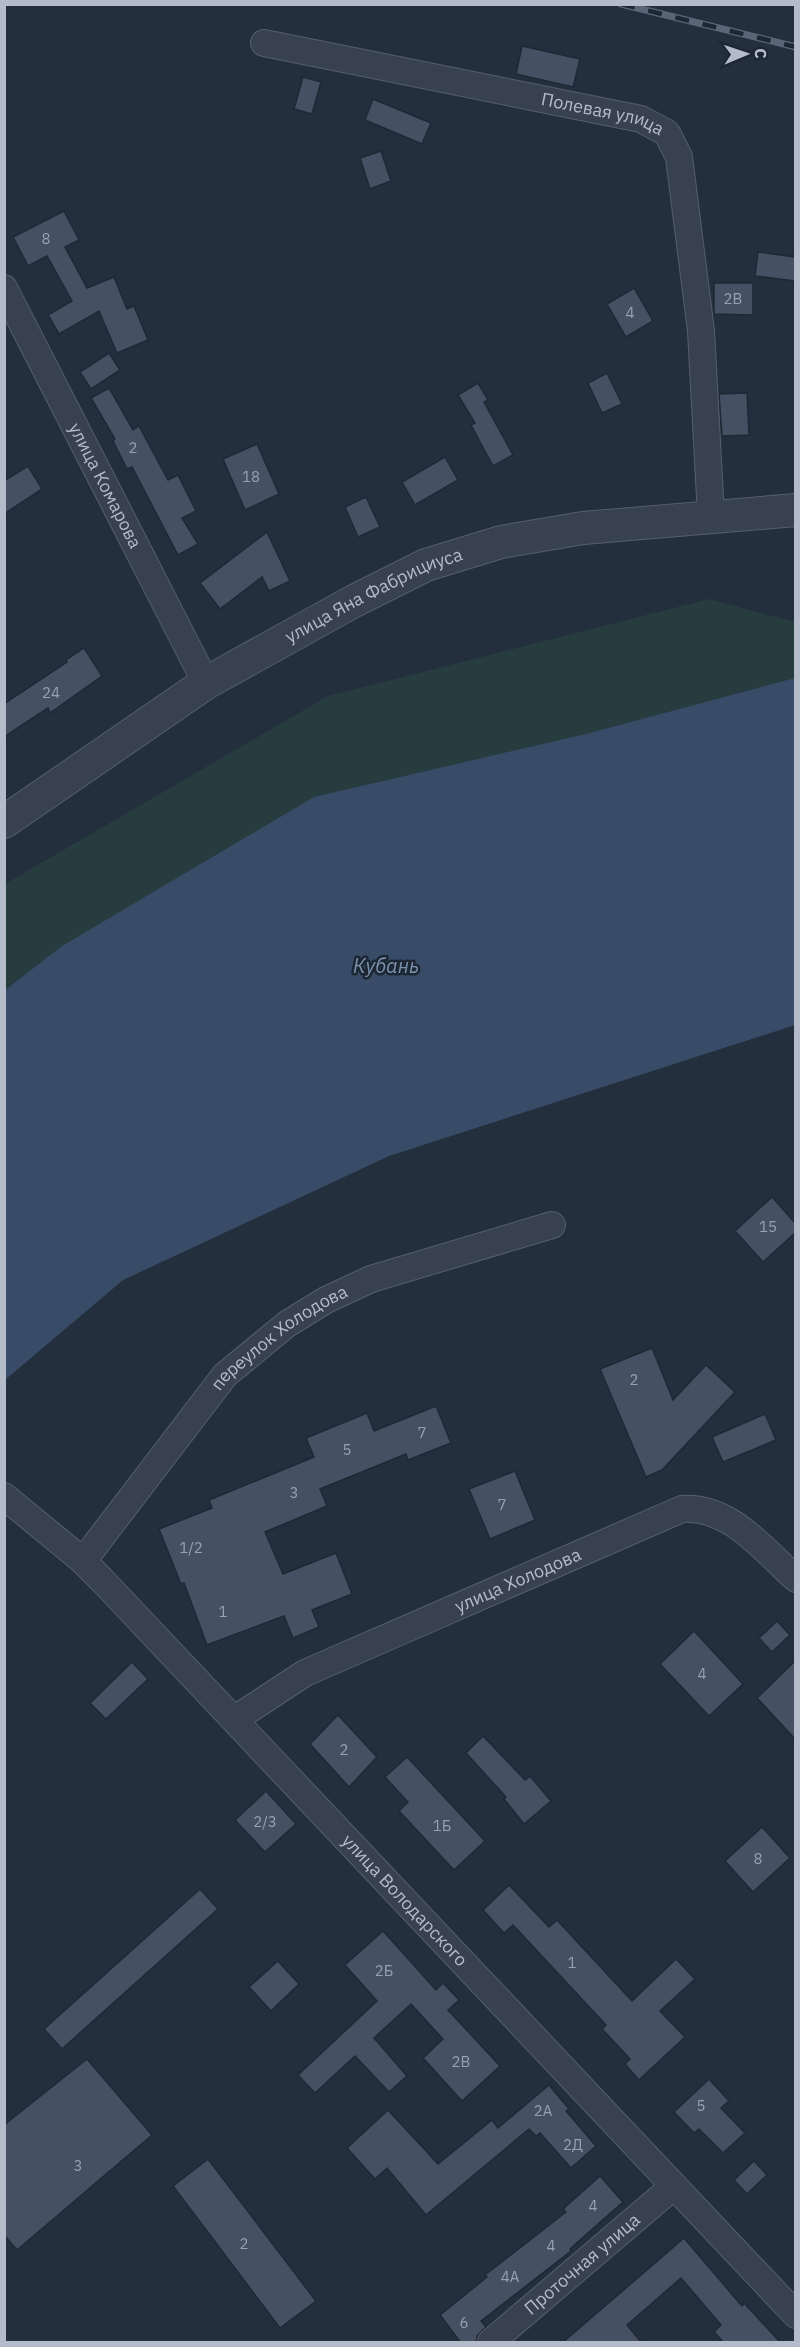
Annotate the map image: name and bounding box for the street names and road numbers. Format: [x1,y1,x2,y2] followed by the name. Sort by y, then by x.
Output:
[539,87,668,140] street label: Полевая улица
[64,419,147,552] street label: улица Комарова
[281,542,466,648] street label: улица Яна Фабрициуса
[205,1279,351,1395] street label: переулок Холодова
[451,1542,585,1617] street label: улица Холодова
[337,1829,473,1971] street label: улица Володарского
[519,2208,645,2320] street label: Проточная улица

